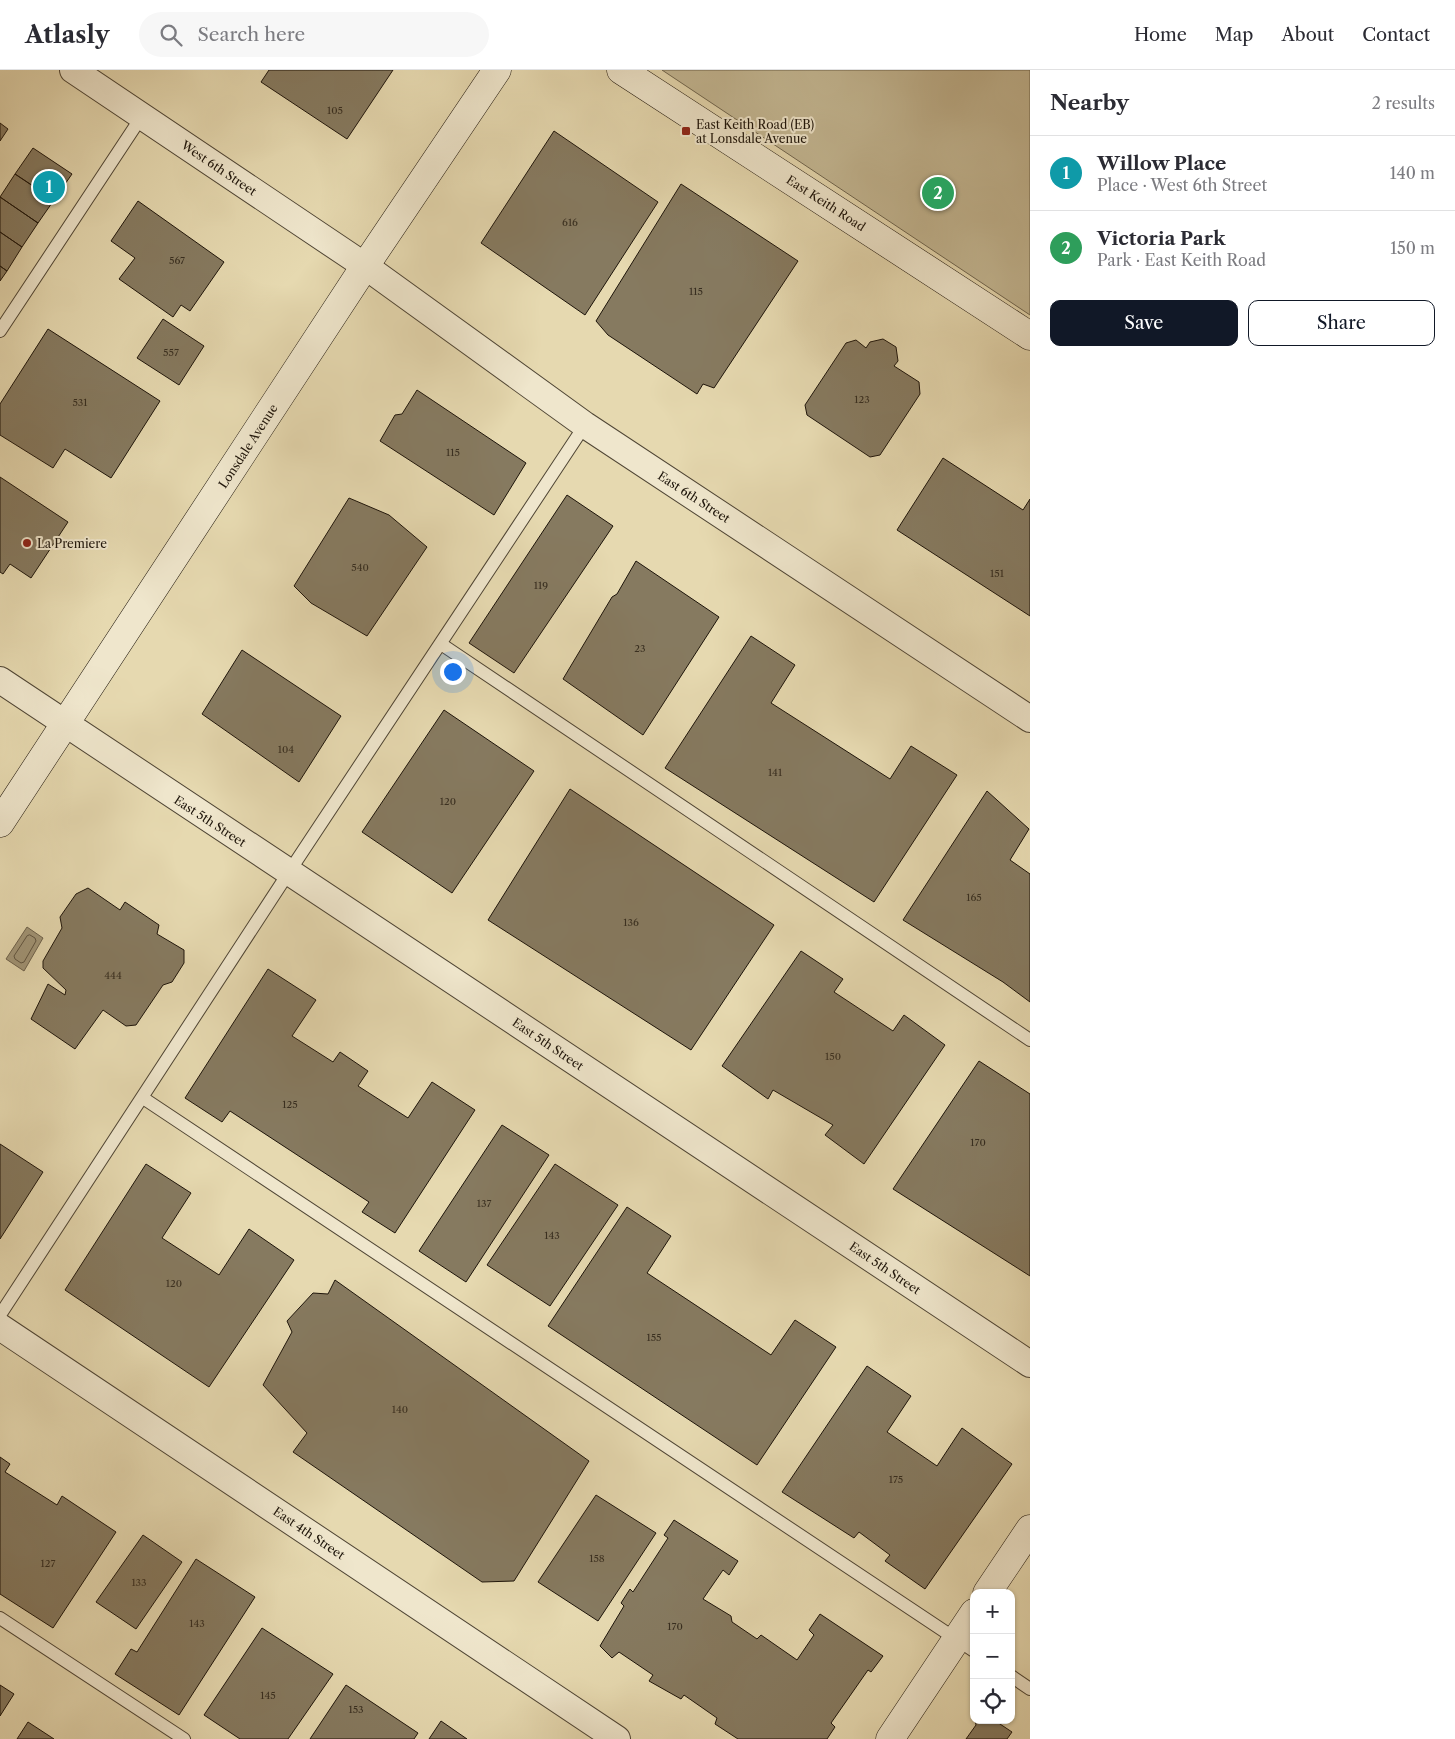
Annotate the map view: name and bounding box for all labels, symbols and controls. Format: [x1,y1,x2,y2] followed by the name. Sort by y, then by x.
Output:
[139,12,489,57] search box
[25,20,109,49] text: Atlasly
[157,21,185,49] icon: search
[197,23,305,46] text: Search here
[1134,24,1187,46] text: Home
[1215,24,1253,46] text: Map
[1281,24,1334,46] text: About
[1362,24,1430,46] text: Contact
[1050,90,1129,115] text: Nearby
[1372,93,1435,113] text: 2 results
[327,104,343,117] house number: 105
[696,117,815,146] place label: East Keith Road (EB) at Lonsdale Avenue
[680,125,692,137] marker: East Keith Road (EB) at Lonsdale Avenue
[178,137,260,199] street label: West 6th Street
[1097,152,1226,175] text: Willow Place
[1062,163,1070,183] text: 1
[1390,163,1435,183] text: 140 m
[33,168,65,206] pin: 1
[784,172,869,235] street label: East Keith Road
[922,174,954,212] pin: 2
[1097,175,1267,195] text: Place · West 6th Street
[562,216,578,229] house number: 616
[1097,227,1226,250] text: Victoria Park
[1061,238,1071,258] text: 2
[1390,238,1435,258] text: 150 m
[1097,250,1266,270] text: Park · East Keith Road
[169,254,185,267] house number: 567
[689,285,703,298] house number: 115
[1050,300,1238,346] button: Save
[1248,300,1435,346] button: Share
[163,346,179,359] house number: 557
[854,393,870,406] house number: 123
[72,396,88,409] house number: 531
[215,401,281,491] street label: Lonsdale Avenue
[446,446,460,459] house number: 115
[655,468,734,526] street label: East 6th Street
[37,536,107,551] place label: La Premiere
[21,537,33,549] marker: La Premiere
[351,561,369,574] house number: 540
[990,567,1005,580] house number: 151
[534,579,548,592] house number: 119
[634,642,646,655] house number: 23
[440,659,466,685] your location
[278,743,294,756] house number: 104
[768,766,783,779] house number: 141
[171,792,249,850] street label: East 5th Street
[440,795,456,808] house number: 120
[966,891,982,904] house number: 165
[623,916,639,929] house number: 136
[104,969,122,982] house number: 444
[510,1015,587,1074] street label: East 5th Street
[825,1050,841,1063] house number: 150
[282,1098,298,1111] house number: 125
[970,1136,986,1149] house number: 170
[477,1197,491,1210] house number: 137
[544,1229,560,1242] house number: 143
[847,1239,924,1298] street label: East 5th Street
[166,1277,182,1290] house number: 120
[646,1331,662,1344] house number: 155
[392,1403,408,1416] house number: 140
[889,1473,903,1486] house number: 175
[270,1504,348,1563] street label: East 4th Street
[589,1552,605,1565] house number: 158
[41,1557,56,1570] house number: 127
[131,1576,147,1589] house number: 133
[970,1589,1015,1724] map controls
[970,1589,1015,1634] button: +
[189,1617,205,1630] house number: 143
[667,1620,683,1633] house number: 170
[970,1634,1015,1679] button: −
[970,1679,1015,1724] button: locate
[260,1689,276,1702] house number: 145
[348,1703,364,1716] house number: 153

